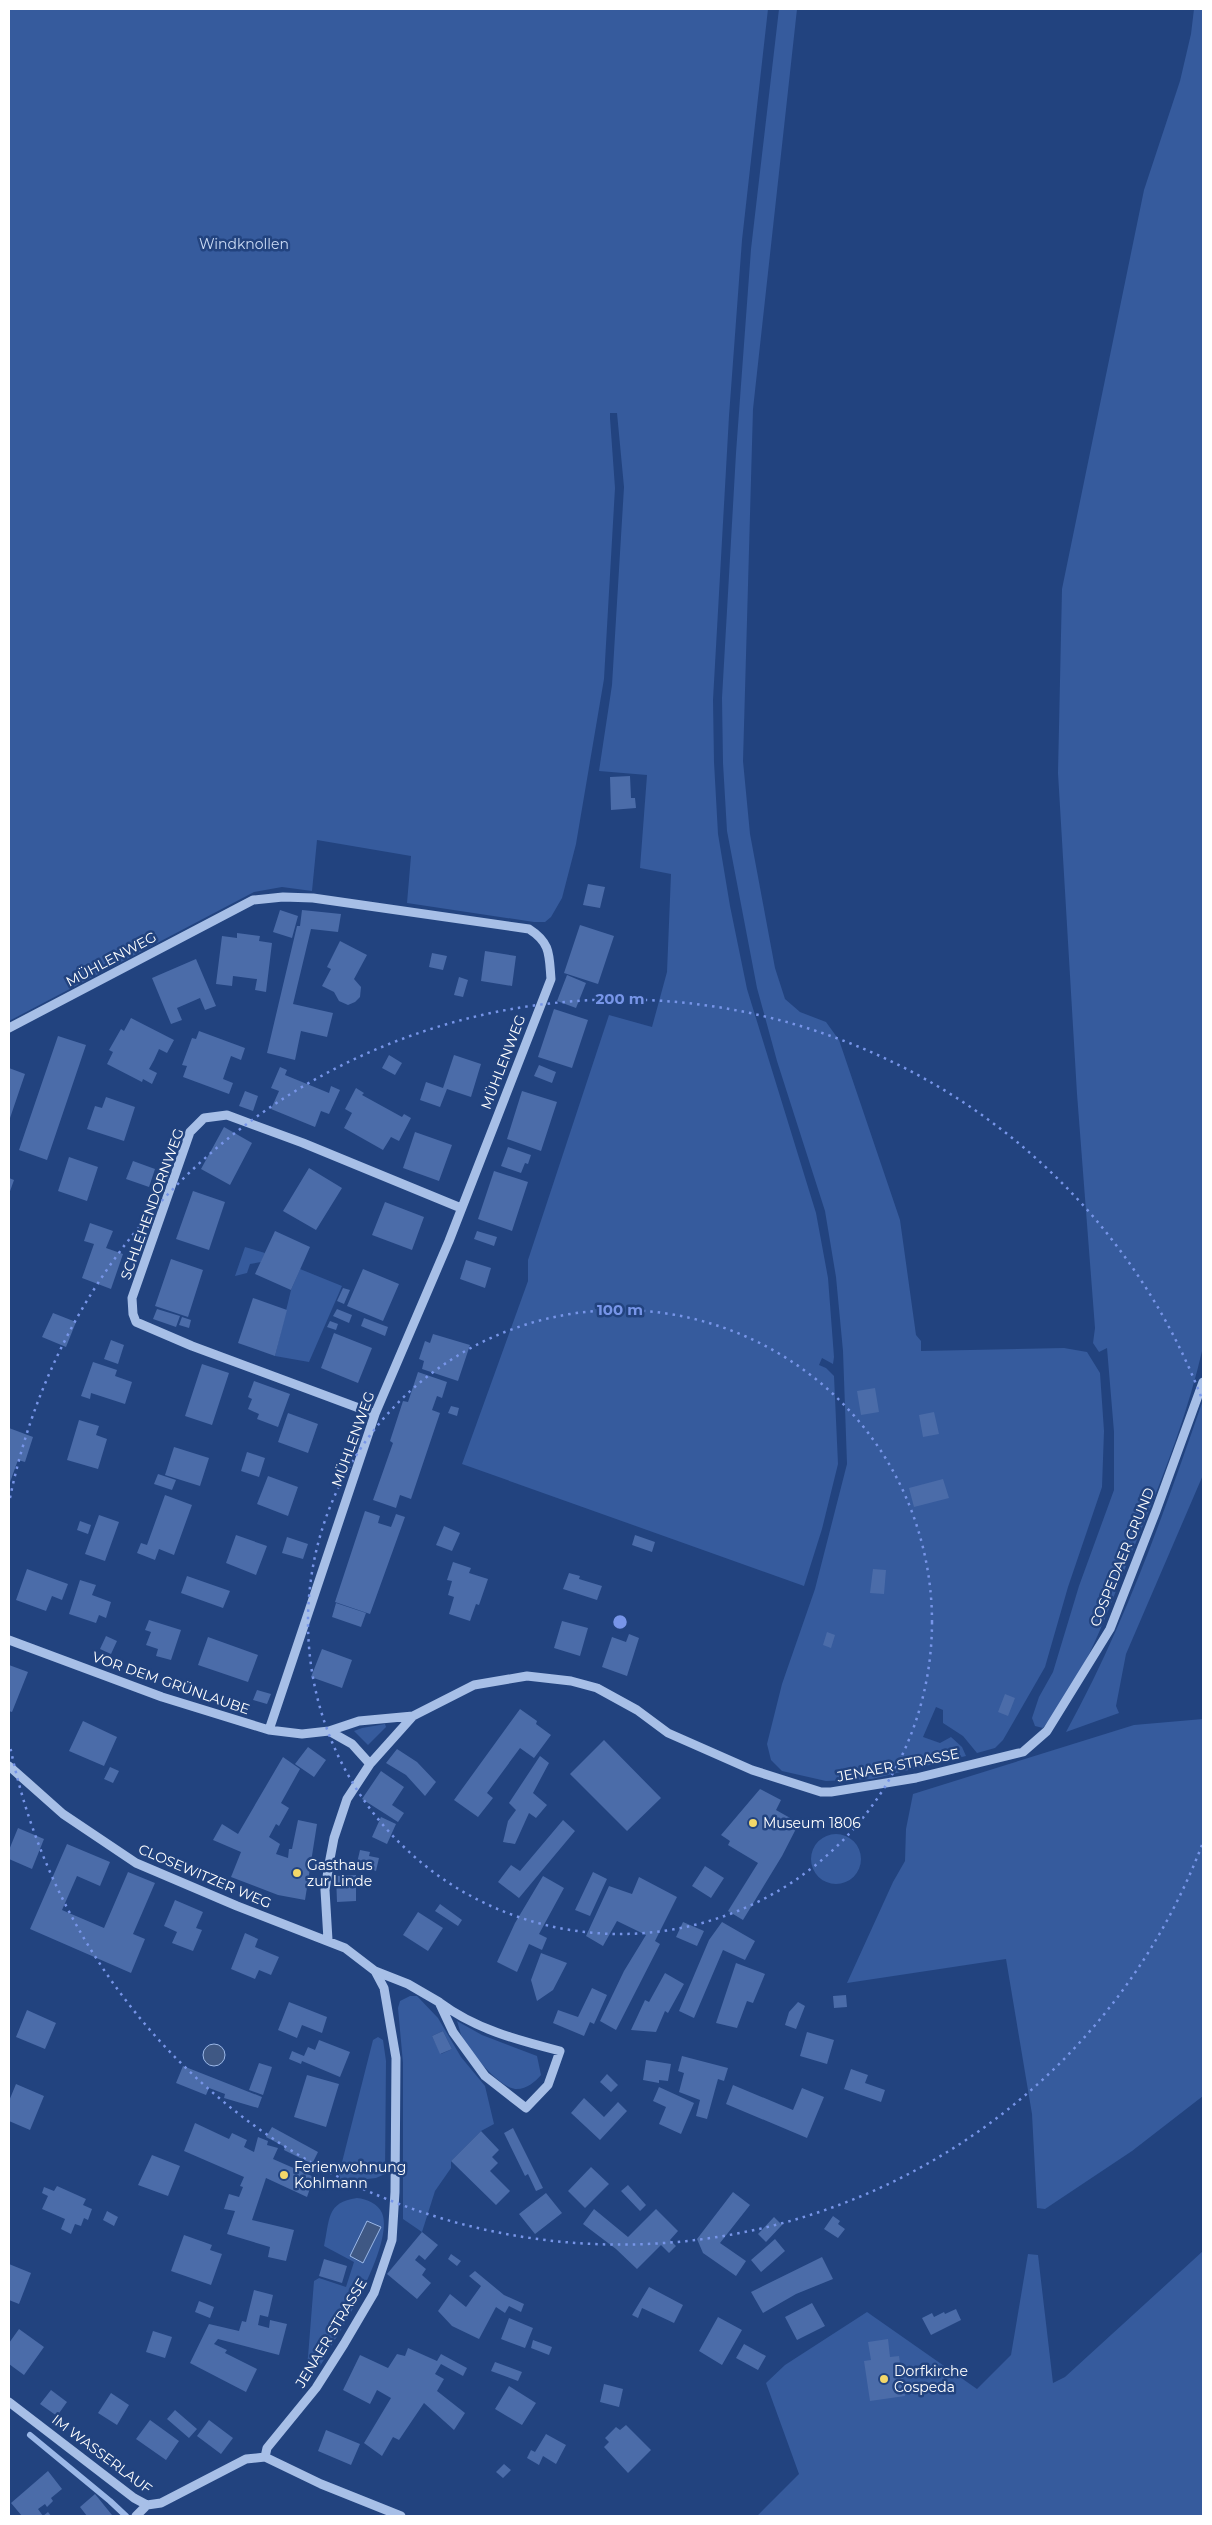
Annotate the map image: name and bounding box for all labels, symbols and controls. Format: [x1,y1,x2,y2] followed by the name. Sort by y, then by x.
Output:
[199,235,289,253] park label: Windknollen
[63,928,159,990] street label: MÜHLENWEG
[595,989,645,1008] text: 200 m
[477,1012,529,1112] street label: MÜHLENWEG
[116,1126,188,1282] street label: SCHLEHENDORNWEG
[597,1300,643,1319] text: 100 m
[327,1389,379,1489] street label: MÜHLENWEG
[1086,1485,1158,1629] street label: COSPEDAER GRUND
[611,1613,629,1631] centre of rings
[90,1648,252,1718] street label: VOR DEM GRÜNLAUBE
[834,1744,961,1786] street label: JENAER STRASSE
[763,1814,861,1832] place label: Museum 1806
[747,1817,759,1829] marker: Museum 1806
[136,1840,274,1912] street label: CLOSEWITZER WEG
[307,1856,373,1890] place label: Gasthaus zur Linde
[291,1867,303,1879] marker: Gasthaus zur Linde
[294,2158,406,2192] place label: Ferienwohnung Kohlmann
[278,2169,290,2181] marker: Ferienwohnung Kohlmann
[291,2275,371,2392] street label: JENAER STRASSE
[894,2362,968,2396] place label: Dorfkirche Cospeda
[878,2373,890,2385] marker: Dorfkirche Cospeda
[48,2410,156,2498] street label: IM WASSERLAUF

